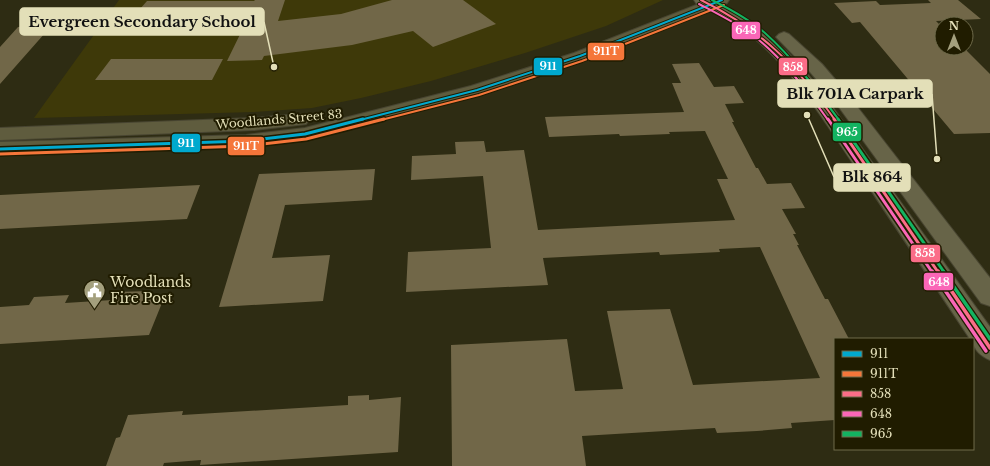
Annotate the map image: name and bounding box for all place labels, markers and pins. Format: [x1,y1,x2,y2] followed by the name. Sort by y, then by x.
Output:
[20,8,264,35] callout: Evergreen Secondary School
[778,80,932,107] callout: Blk 701A Carpark
[834,164,910,191] callout: Blk 864
[109,273,191,307] place label: Woodlands Fire Post
[82,277,108,310] public building icon: Woodlands Fire Post

